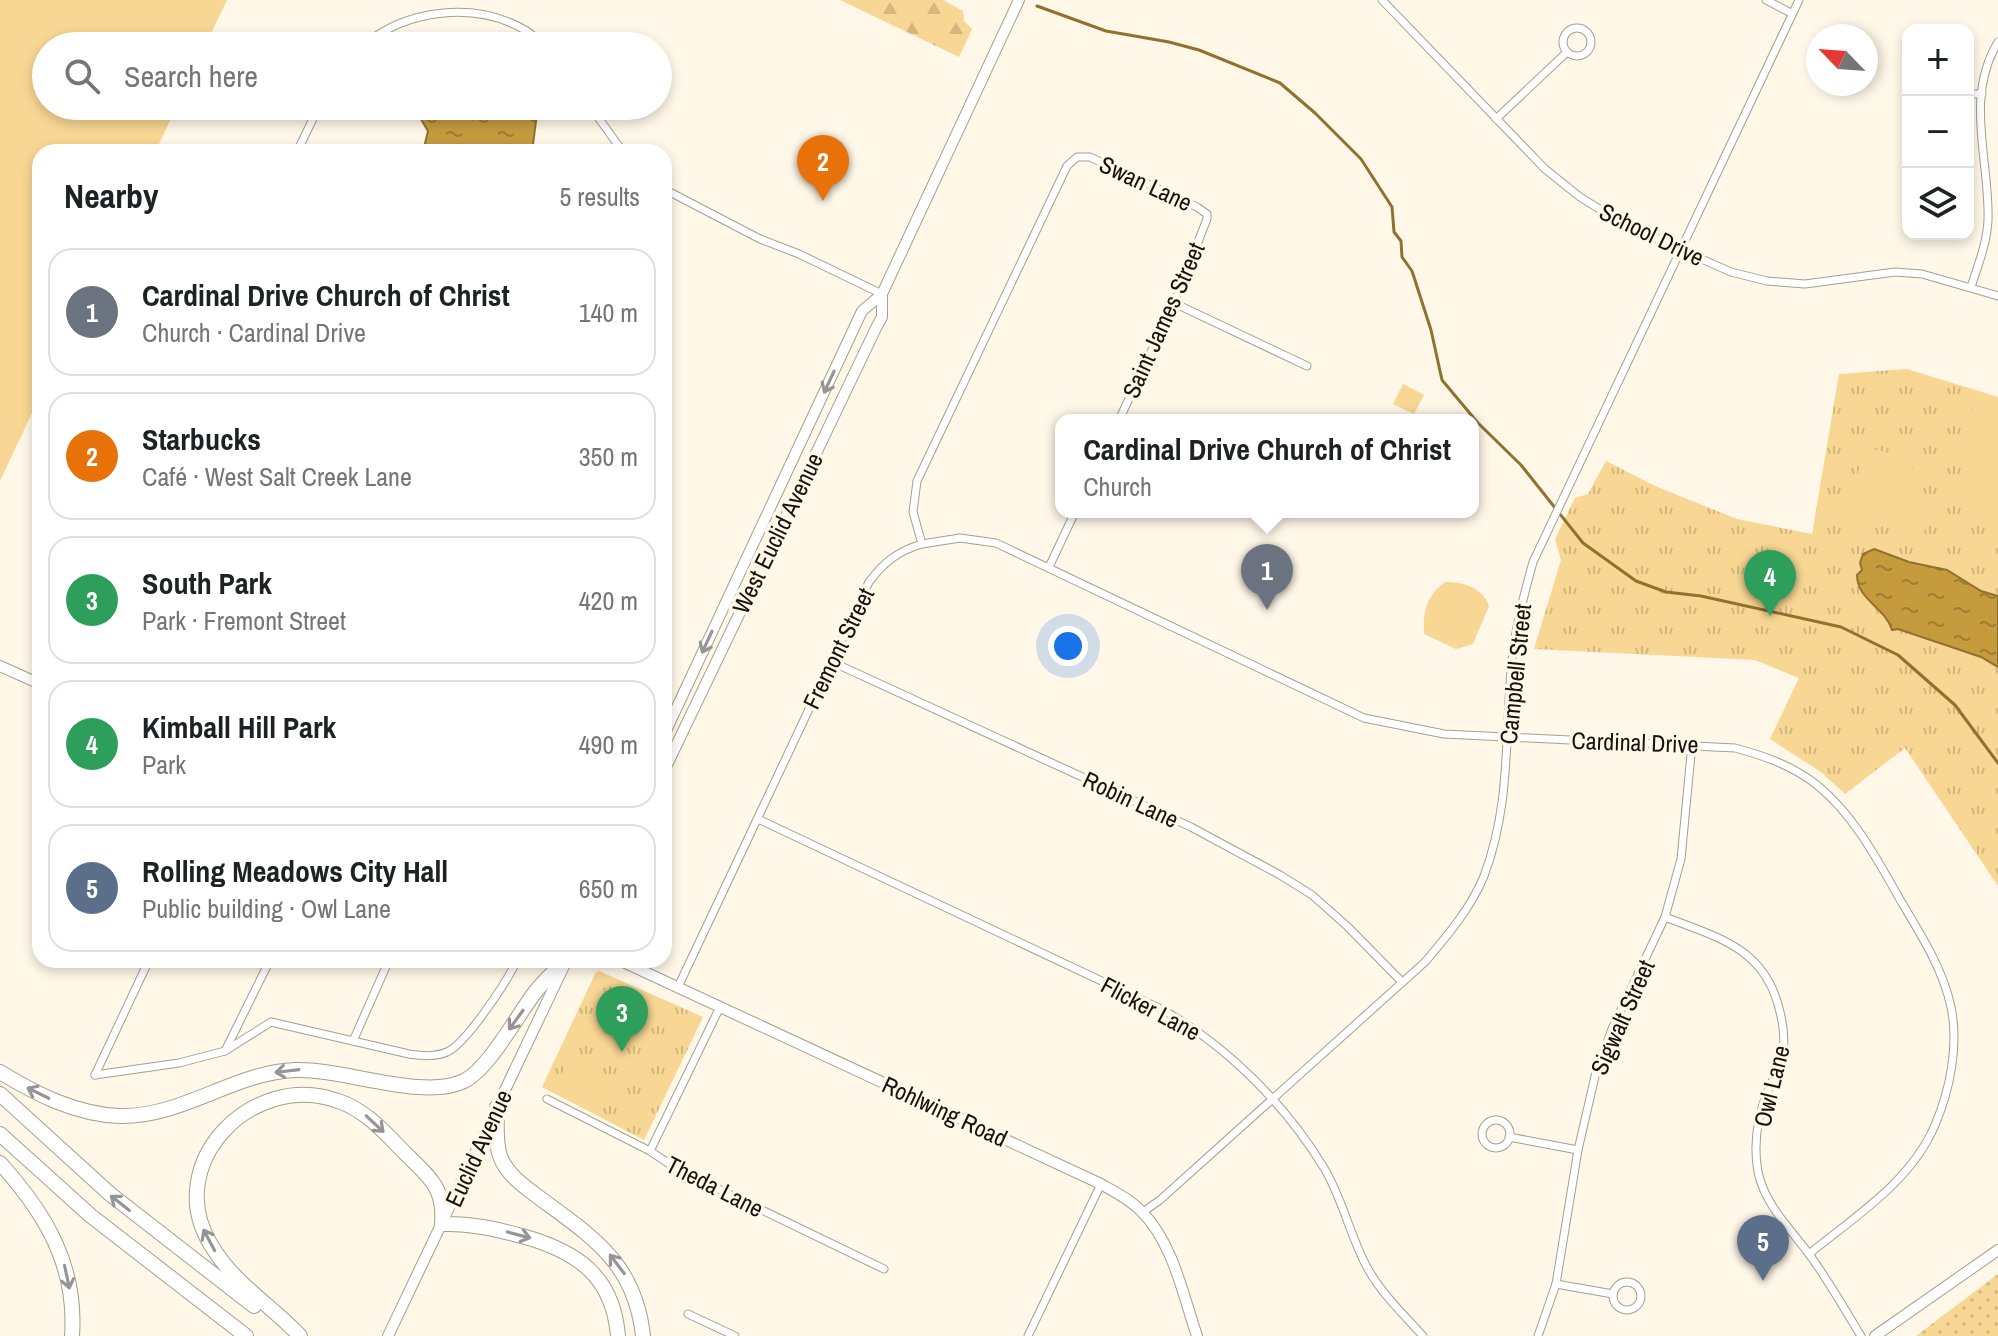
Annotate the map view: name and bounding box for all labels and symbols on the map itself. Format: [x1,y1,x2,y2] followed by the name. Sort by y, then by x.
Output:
[1806,24,1878,96] north arrow
[797,135,849,201] pin: 2
[1095,148,1197,218] street label: Swan Lane
[1594,195,1710,273] street label: School Drive
[1114,237,1212,403] street label: Saint James Street
[821,370,836,394] one-way arrow
[724,447,830,619] street label: West Euclid Avenue
[1241,544,1293,610] pin: 1
[1744,550,1796,616] pin: 4
[795,582,881,714] street label: Fremont Street
[1492,602,1538,746] street label: Campbell Street
[1048,626,1088,666] your location
[698,630,713,654] one-way arrow
[1571,724,1699,760] street label: Cardinal Drive
[1078,763,1184,835] street label: Robin Lane
[1582,954,1662,1079] street label: Sigwalt Street
[1096,968,1206,1048] street label: Flicker Lane
[596,986,648,1052] pin: 3
[508,1009,525,1030] one-way arrow
[1745,1042,1797,1130] street label: Owl Lane
[275,1064,300,1079] one-way arrow
[877,1068,1013,1154] street label: Rohlwing Road
[437,1084,519,1212] street label: Euclid Avenue
[26,1085,50,1100] one-way arrow
[364,1115,384,1133] one-way arrow
[661,1148,769,1224] street label: Theda Lane
[110,1194,131,1211] one-way arrow
[1737,1215,1789,1281] pin: 5
[505,1228,531,1243] one-way arrow
[200,1229,216,1252] one-way arrow
[609,1254,626,1275] one-way arrow
[60,1264,75,1290] one-way arrow

